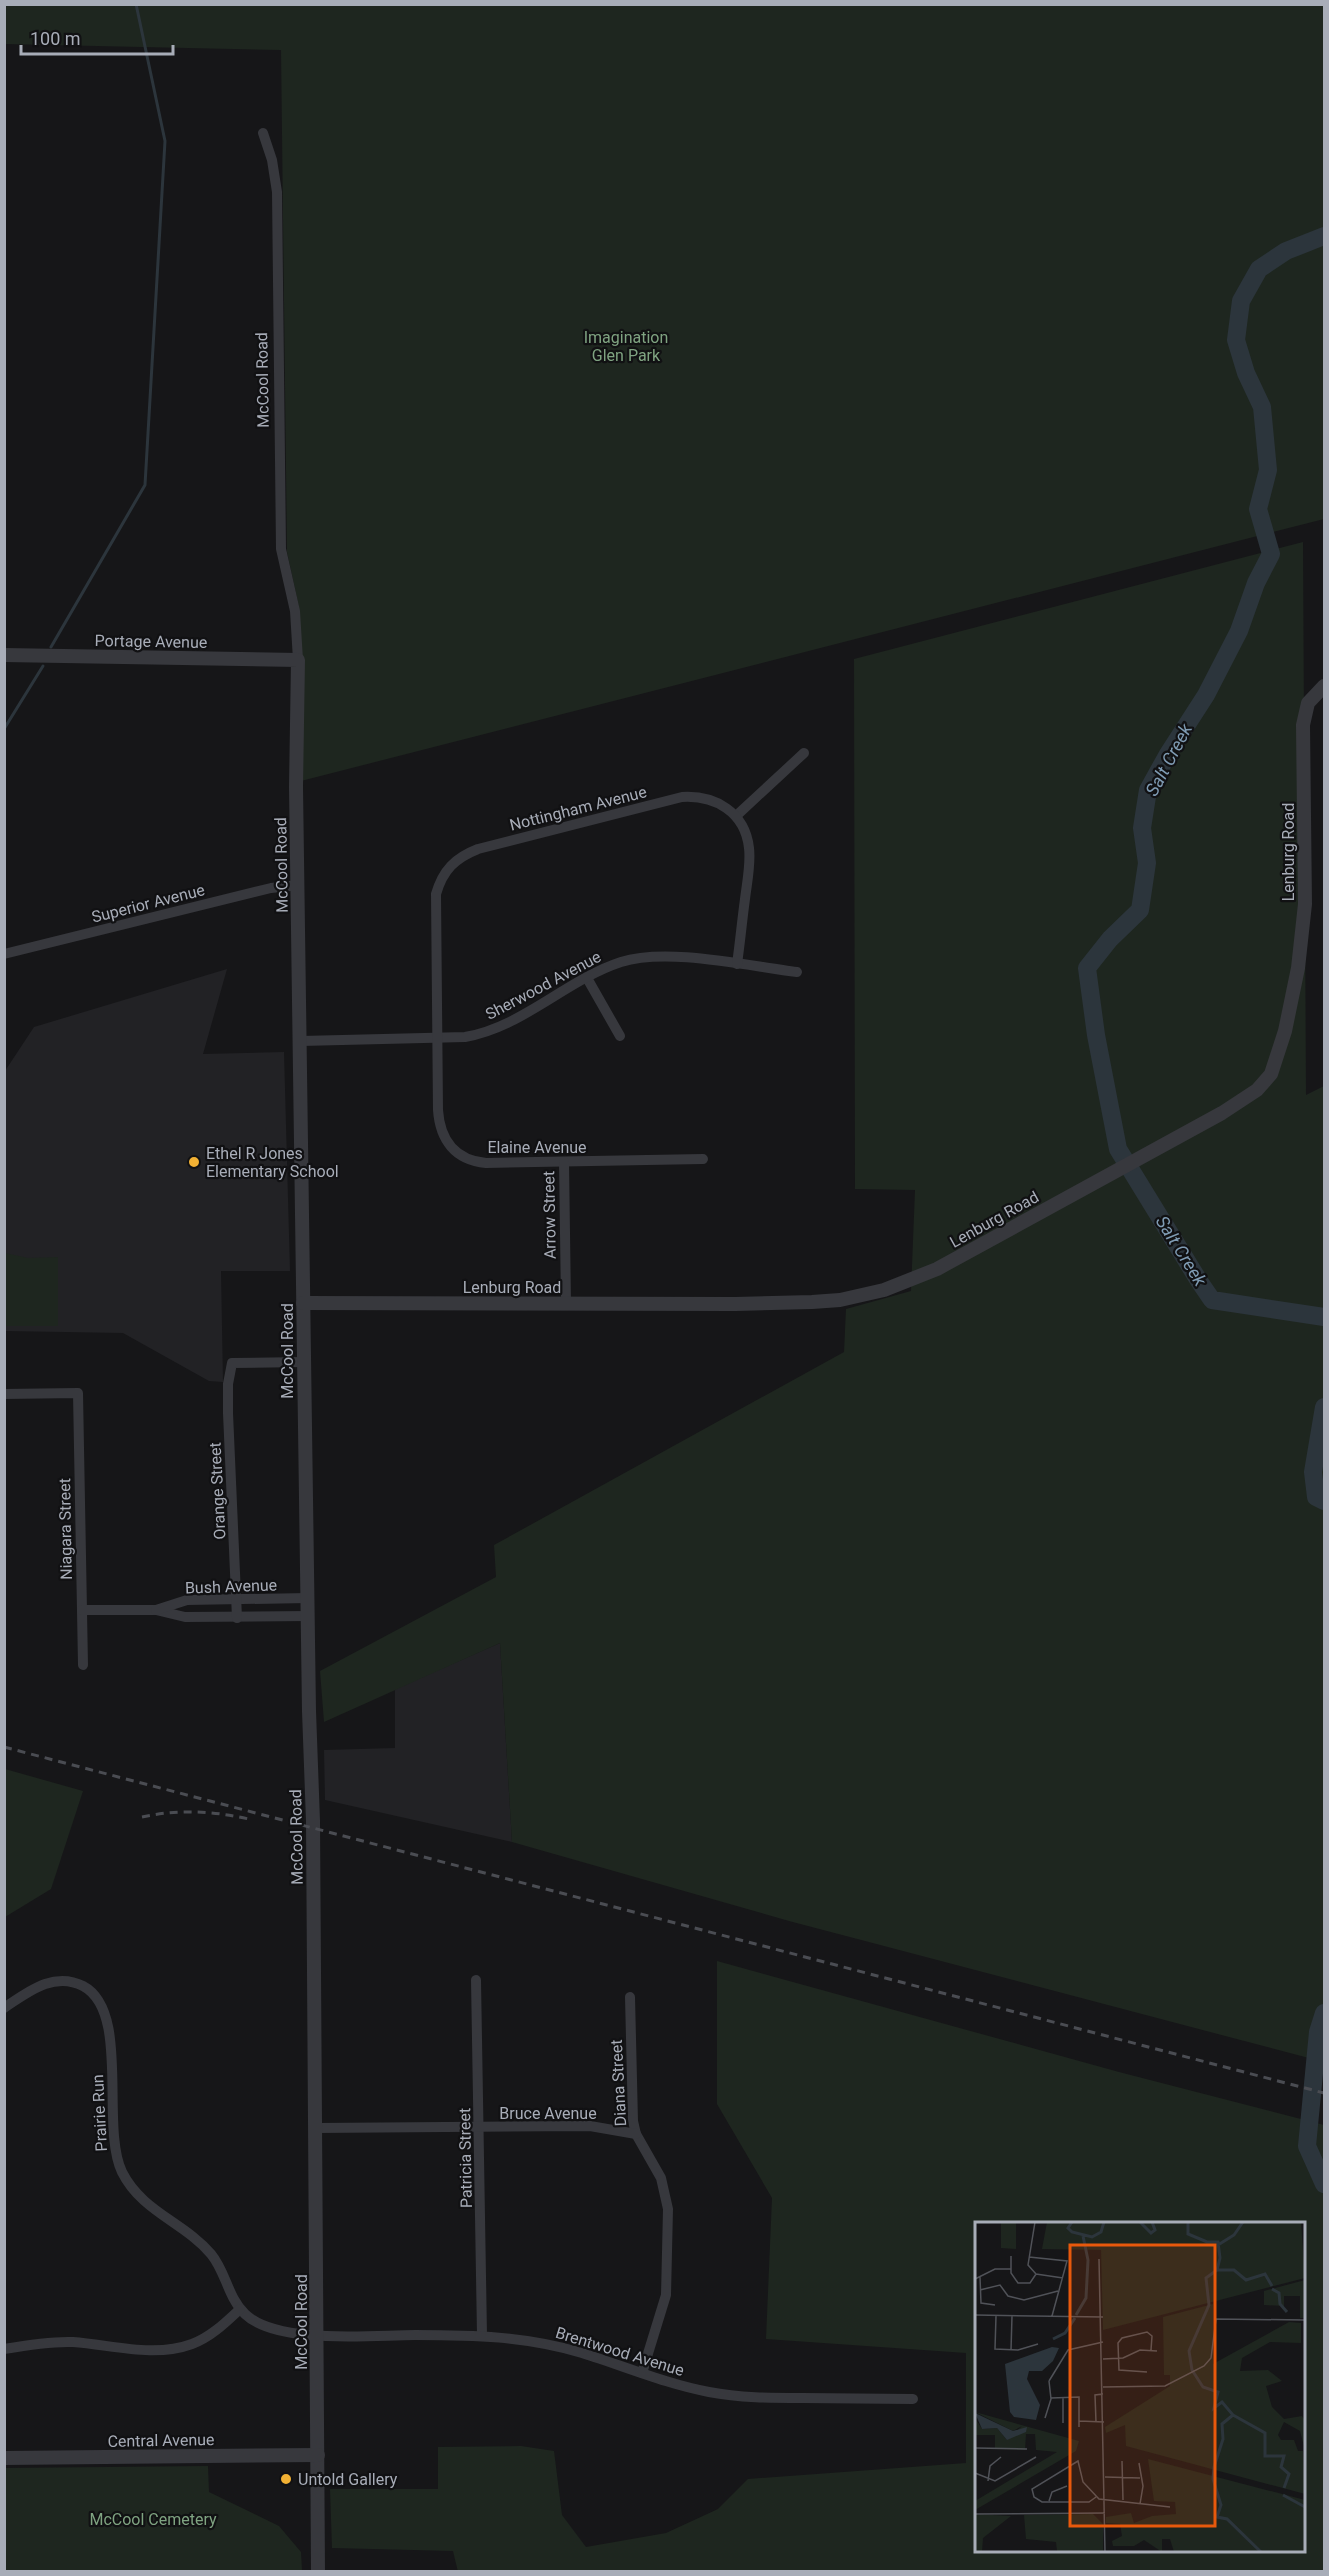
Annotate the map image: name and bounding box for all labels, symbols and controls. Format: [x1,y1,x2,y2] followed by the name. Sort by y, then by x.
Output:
[21,18,172,56] scale bar
[30,28,81,49] text: 100 m
[584,328,668,365] park label: Imagination Glen Park
[252,332,273,428] street label: McCool Road
[95,631,207,652] street label: Portage Avenue
[1141,719,1197,799] water label: Salt Creek
[508,782,649,835] street label: Nottingham Avenue
[1279,803,1298,901] street label: Lenburg Road
[271,817,292,913] street label: McCool Road
[90,880,207,927] street label: Superior Avenue
[482,947,604,1024] street label: Sherwood Avenue
[487,1138,587,1157] street label: Elaine Avenue
[206,1144,339,1181] place label: Ethel R Jones Elementary School
[187,1155,201,1169] marker: Ethel R Jones Elementary School
[539,1171,560,1259] street label: Arrow Street
[946,1187,1042,1252] street label: Lenburg Road
[1152,1212,1212,1291] water label: Salt Creek
[463,1278,561,1297] street label: Lenburg Road
[278,1303,297,1399] street label: McCool Road
[205,1442,230,1540] street label: Orange Street
[55,1478,76,1580] street label: Niagara Street
[185,1575,277,1598] street label: Bush Avenue
[286,1789,307,1885] street label: McCool Road
[607,2039,630,2127] street label: Diana Street
[88,2074,111,2152] street label: Prairie Run
[499,2104,597,2123] street label: Bruce Avenue
[455,2108,476,2208] street label: Patricia Street
[975,2222,1305,2552] inset map
[292,2274,311,2370] street label: McCool Road
[553,2323,686,2380] street label: Brentwood Avenue
[107,2430,215,2451] street label: Central Avenue
[298,2470,398,2489] place label: Untold Gallery
[279,2472,293,2486] marker: Untold Gallery
[89,2510,217,2529] park label: McCool Cemetery

